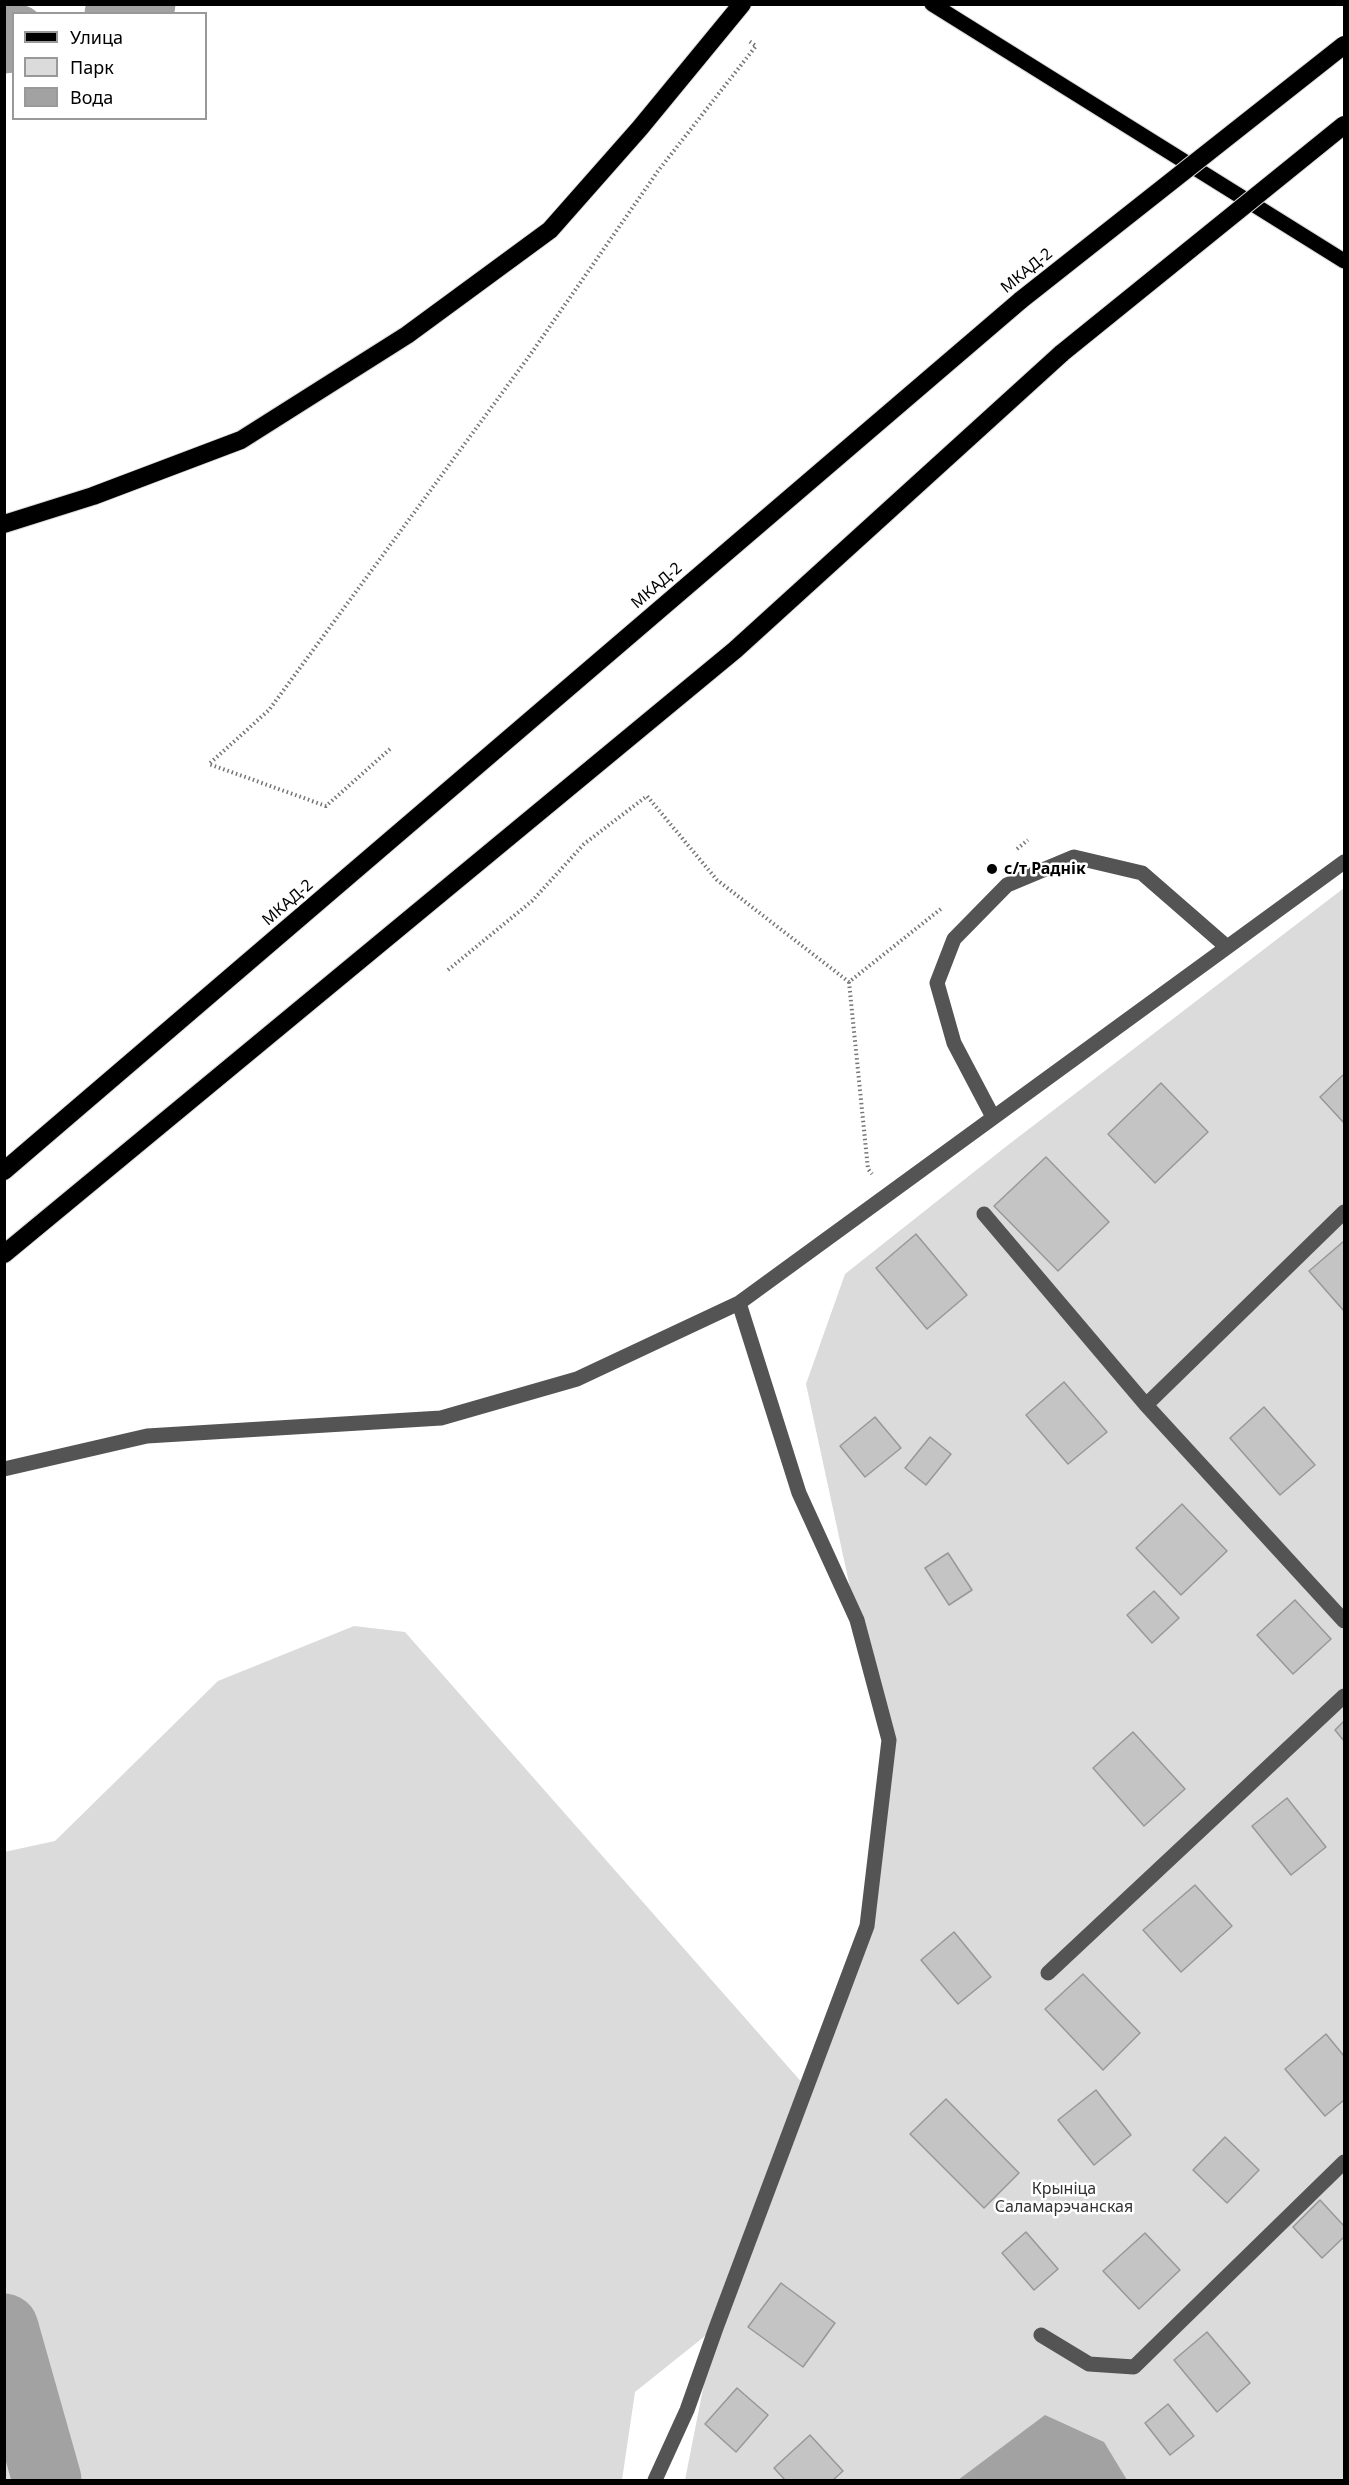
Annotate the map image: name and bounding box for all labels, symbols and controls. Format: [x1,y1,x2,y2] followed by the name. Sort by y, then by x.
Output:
[12,12,207,120] legend
[70,25,123,49] text: Улица
[70,55,114,79] text: Парк
[70,85,113,109] text: Вода
[997,244,1057,298] street label: МКАД-2
[628,559,686,613] street label: МКАД-2
[1004,859,1086,879] place label: с/т Раднік
[985,862,999,876] marker: с/т Раднік
[259,876,317,930] street label: МКАД-2
[995,2179,1133,2217] park label: Крыніца Саламарэчанская

